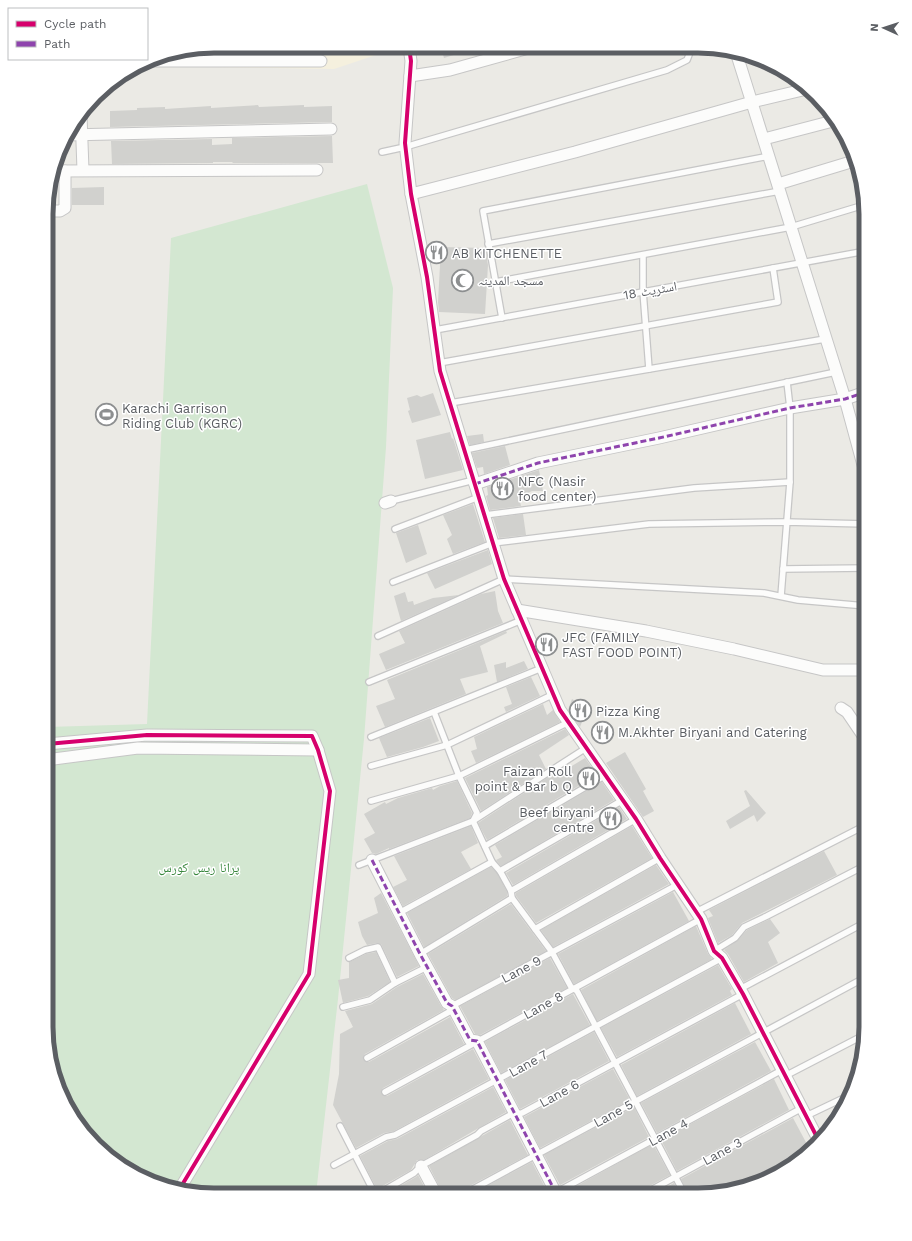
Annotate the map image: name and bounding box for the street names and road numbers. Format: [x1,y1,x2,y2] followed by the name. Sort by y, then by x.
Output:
[622,278,678,304] street label: اسٹریٹ 18
[499,953,544,986] street label: Lane 9
[521,988,566,1022] street label: Lane 8
[506,1047,550,1080] street label: Lane 7
[537,1076,582,1110] street label: Lane 6
[591,1097,636,1130] street label: Lane 5
[646,1115,691,1149] street label: Lane 4
[700,1135,745,1168] street label: Lane 3

